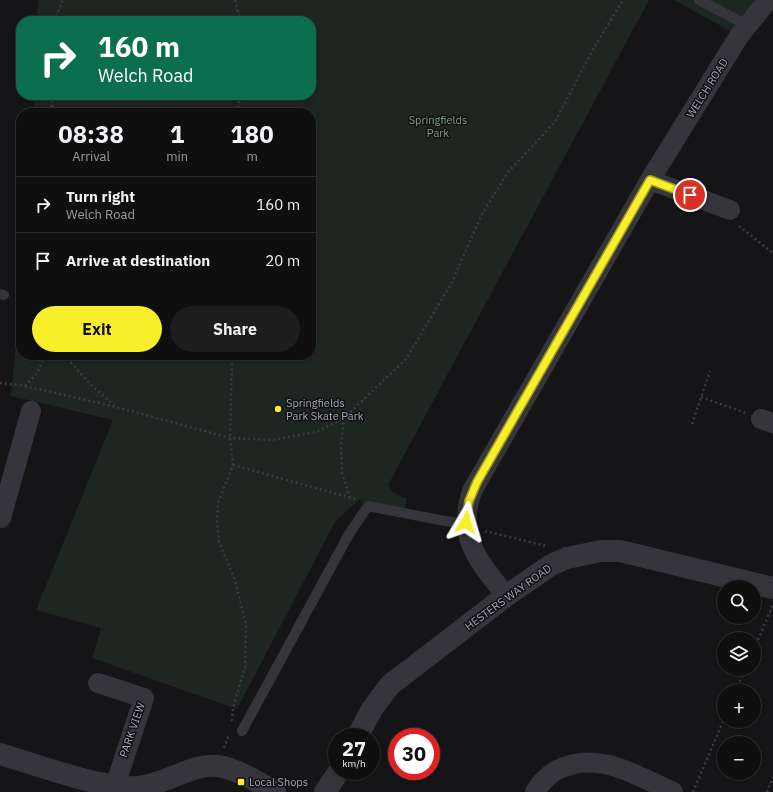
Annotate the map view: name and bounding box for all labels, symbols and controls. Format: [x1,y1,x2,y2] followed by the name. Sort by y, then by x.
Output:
[98,28,180,65] text: 160 m
[32,32,84,84] icon: right
[683,56,731,120] street label: WELCH ROAD
[98,64,193,87] text: Welch Road
[409,113,467,140] park label: Springfields Park
[58,118,124,150] text: 08:38
[170,118,184,150] text: 1
[230,118,274,150] text: 180
[72,148,110,165] text: Arrival
[166,148,188,165] text: min
[246,148,258,165] text: m
[673,178,707,212] pin
[679,184,701,206] icon: arrive
[66,187,135,206] text: Turn right
[32,194,54,216] icon: right
[256,195,300,214] text: 160 m
[66,206,135,223] text: Welch Road
[32,250,54,272] icon: arrive
[66,251,210,270] text: Arrive at destination
[265,251,300,270] text: 20 m
[32,306,162,352] button: Exit
[170,306,300,352] button: Share
[286,396,364,423] place label: Springfields Park Skate Park
[273,404,283,414] marker: Springfields Park Skate Park
[445,501,487,543] position arrow
[462,561,554,633] street label: HESTERS WAY ROAD
[717,580,761,780] map controls
[717,580,761,624] button: search
[717,632,761,676] button: layers
[717,684,761,728] button: +
[116,701,148,759] street label: PARK VIEW
[388,728,440,780] speed limit sign: 30
[342,735,366,762] text: 27
[717,736,761,780] button: −
[342,757,366,770] text: km/h
[249,775,308,789] place label: Local Shops
[236,777,246,787] marker: Local Shops

